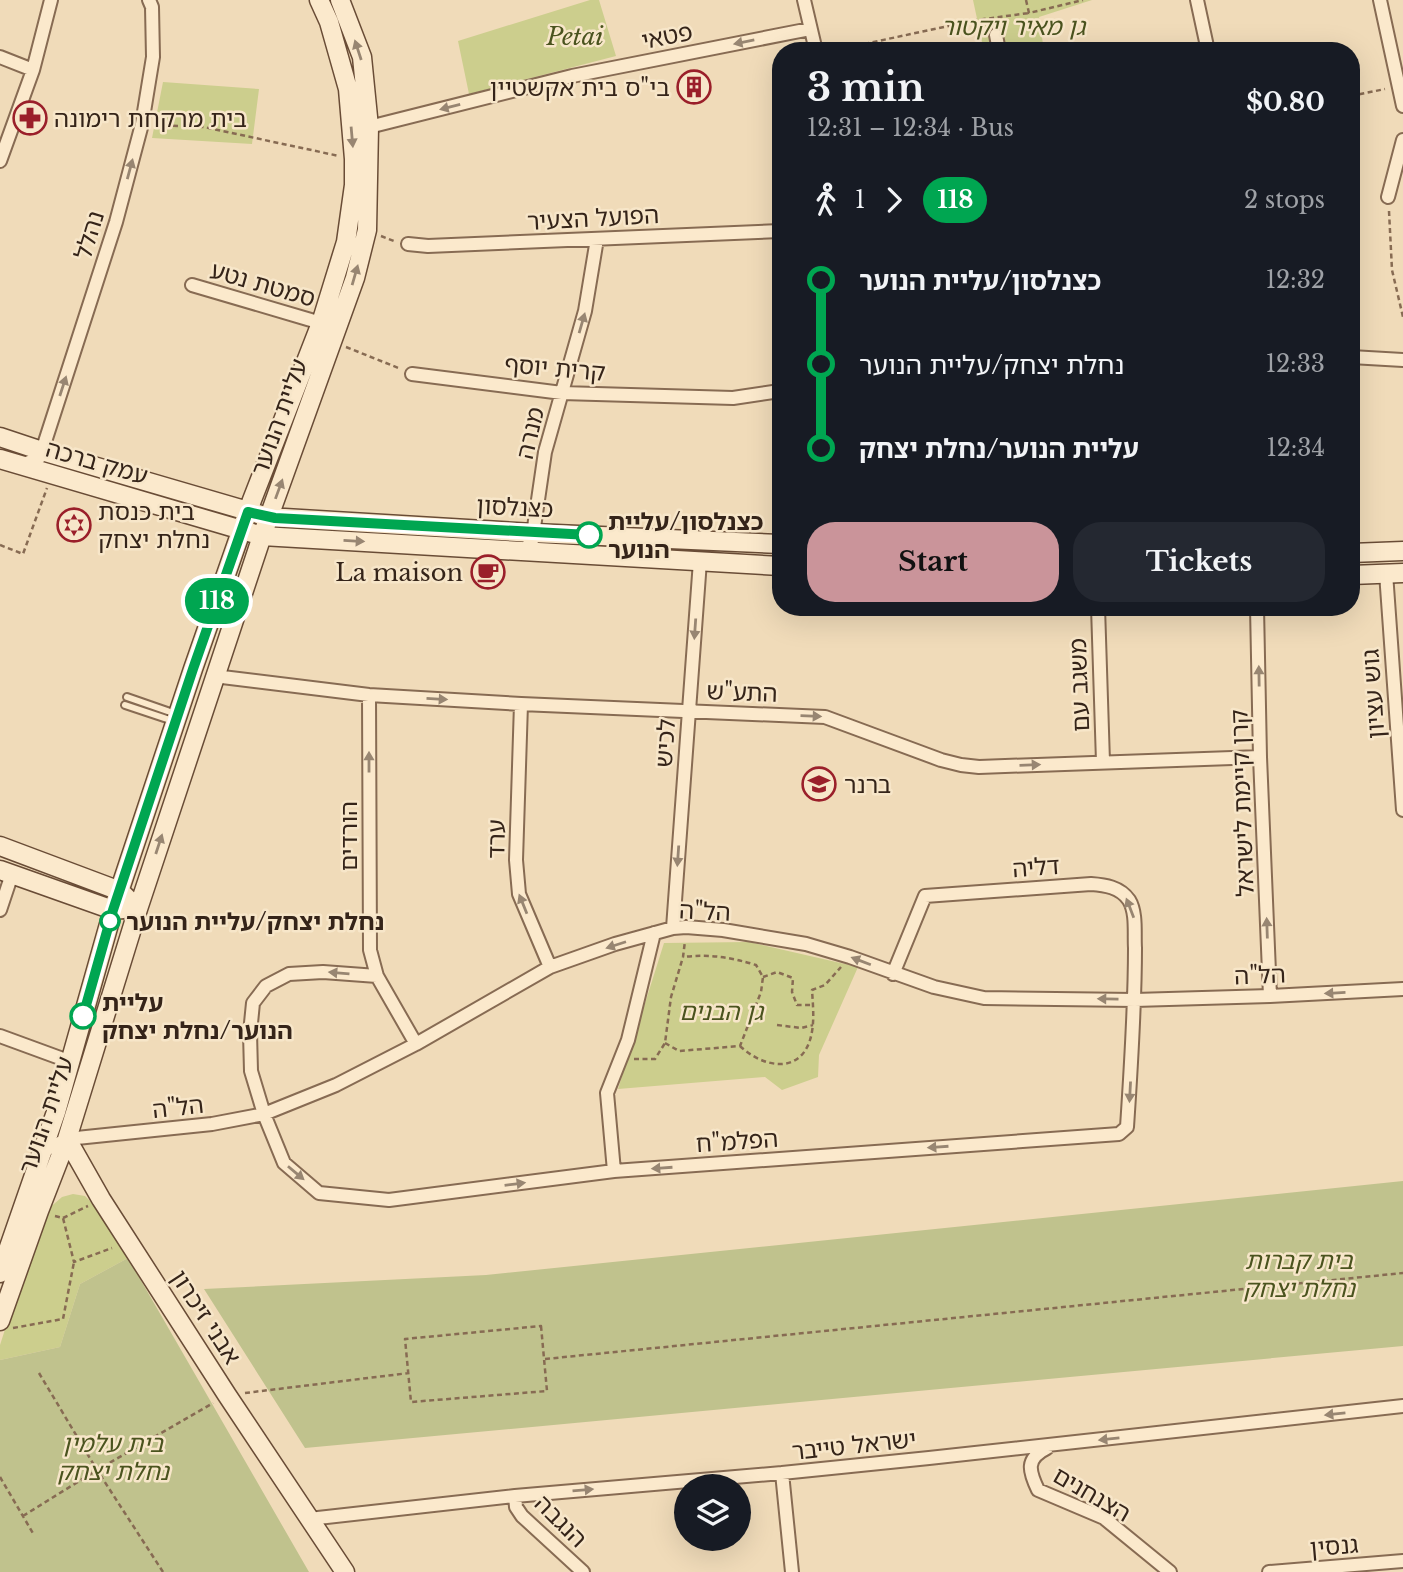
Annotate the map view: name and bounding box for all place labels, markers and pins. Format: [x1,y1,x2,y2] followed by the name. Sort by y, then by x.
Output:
[675,68,713,106] building icon: בי"ס בית אקשטיין
[490,73,670,102] place label: בי"ס בית אקשטיין
[11,99,49,137] pharmacy icon: בית מרקחת רימונה
[54,104,247,133] place label: בית מרקחת רימונה
[98,497,210,554] place label: בית כנסת נחלת יצחק
[55,506,93,544] synagogue icon: בית כנסת נחלת יצחק
[608,507,763,564] place label: כצנלסון/עליית הנוער
[576,522,602,548] marker: כצנלסון/עליית הנוער
[469,553,507,591] cafe icon: La maison
[335,558,463,587] place label: La maison
[800,765,838,803] school or university icon: ברנר
[844,770,891,799] place label: ברנר
[126,907,384,936] place label: נחלת יצחק/עליית הנוער
[100,911,120,931] marker: נחלת יצחק/עליית הנוער
[102,988,293,1045] place label: עליית הנוער/נחלת יצחק
[70,1003,96,1029] marker: עליית הנוער/נחלת יצחק

